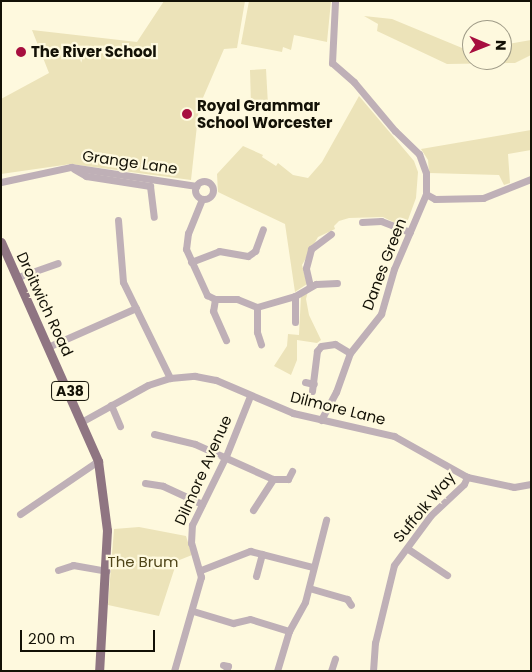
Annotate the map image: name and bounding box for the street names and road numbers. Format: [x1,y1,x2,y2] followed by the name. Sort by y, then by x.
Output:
[81,146,179,178] street label: Grange Lane
[358,216,410,312] street label: Danes Green
[13,249,77,359] street label: Droitwich Road
[50,380,90,402] road number: A38
[289,387,387,429] street label: Dilmore Lane
[171,412,235,528] street label: Dilmore Avenue
[389,468,459,546] street label: Suffolk Way

